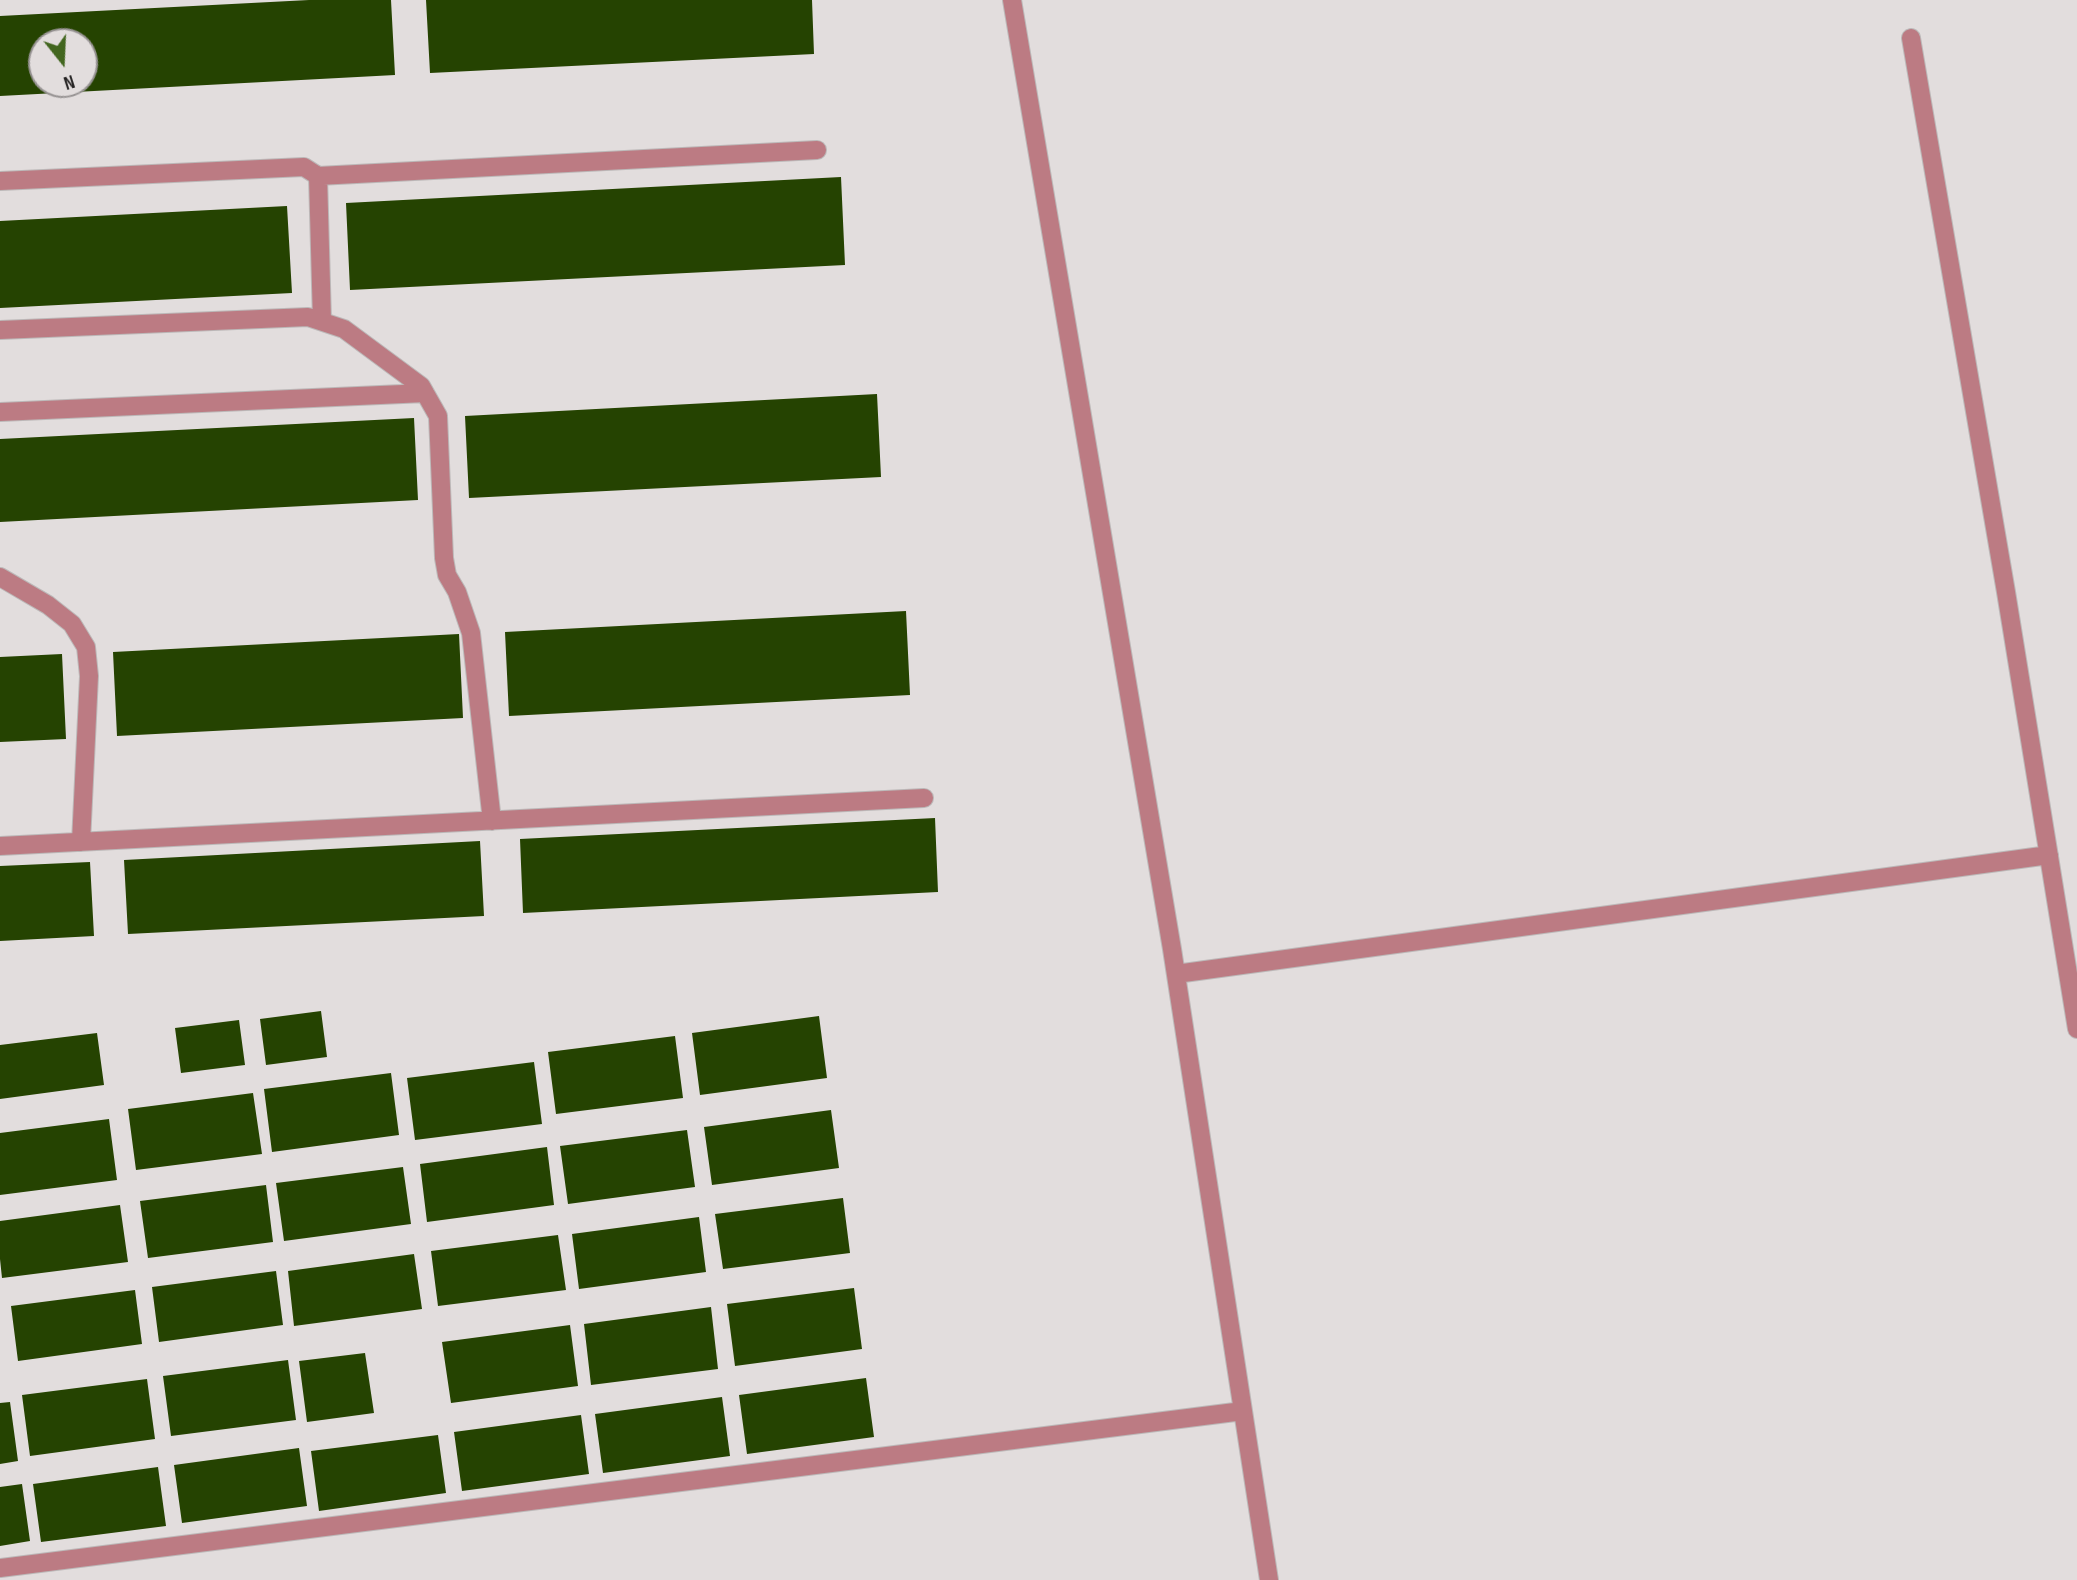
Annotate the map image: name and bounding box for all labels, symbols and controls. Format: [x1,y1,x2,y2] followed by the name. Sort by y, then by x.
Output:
[28,28,98,98] north arrow
[61,69,77,94] text: N

